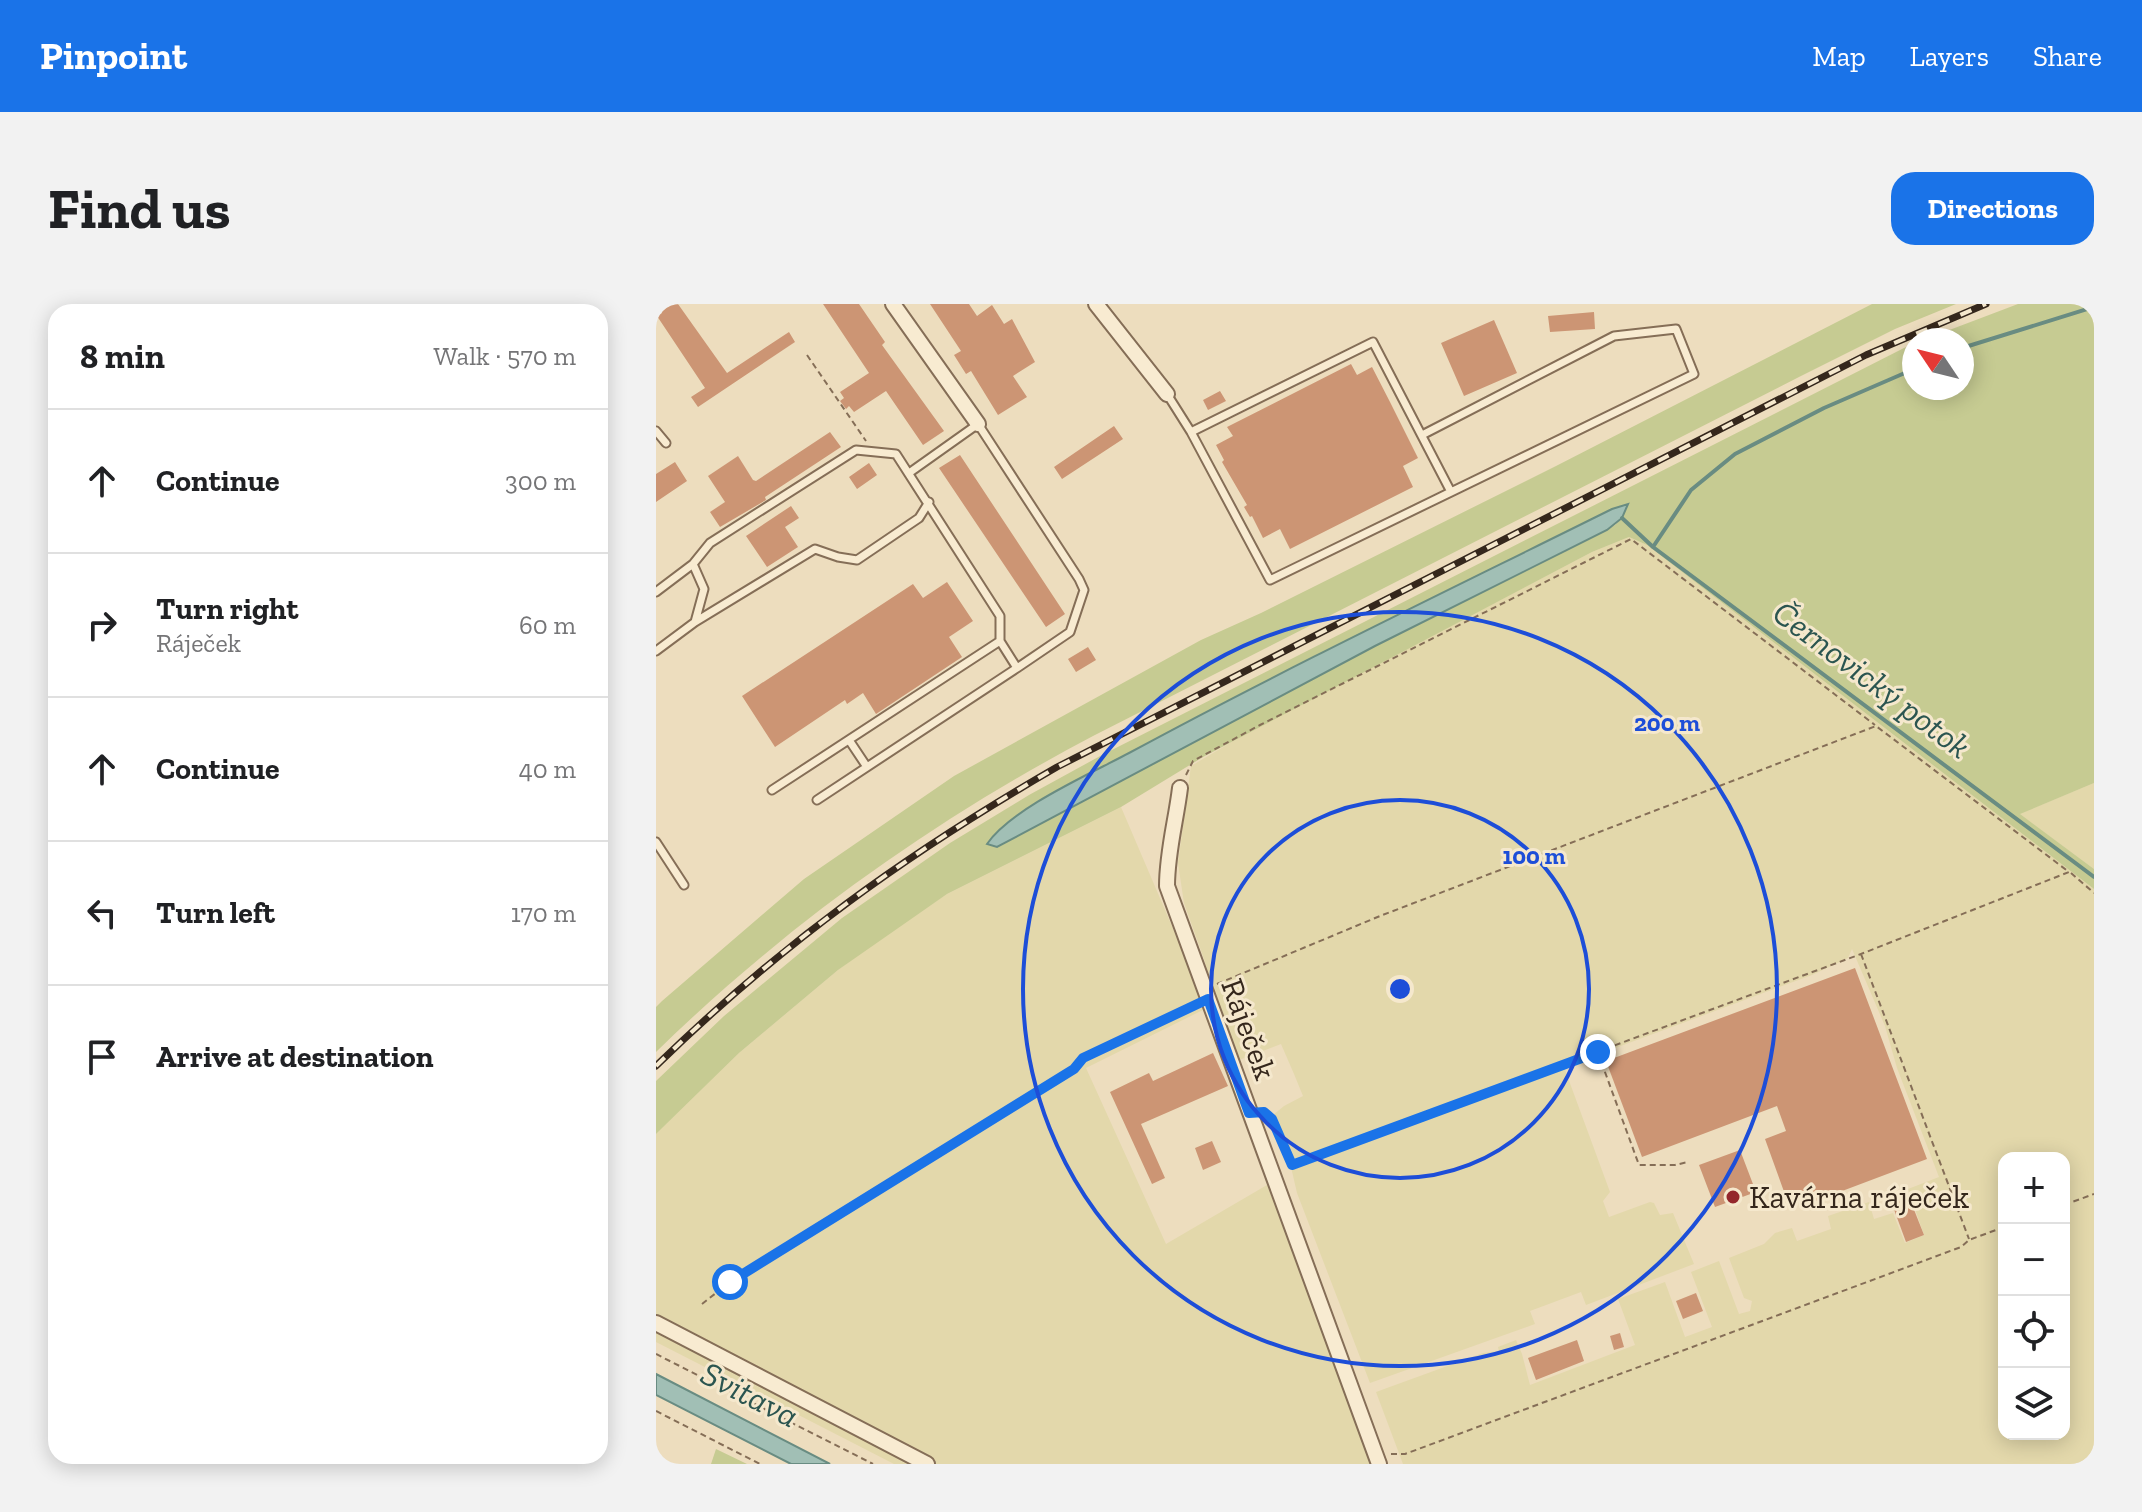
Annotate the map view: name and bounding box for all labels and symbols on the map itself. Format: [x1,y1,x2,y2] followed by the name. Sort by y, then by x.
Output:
[1902,328,1974,400] north arrow
[1765,592,1979,767] water label: Černovický potok
[1634,708,1700,737] text: 200 m
[1503,841,1565,870] text: 100 m
[1213,973,1285,1085] street label: Ráječek
[1386,975,1414,1003] centre of rings
[1580,1034,1616,1070] route end
[1749,1178,1969,1216] place label: Kavárna ráječek
[1724,1188,1742,1206] marker: Kavárna ráječek
[712,1264,748,1300] route start
[694,1353,805,1436] water label: Svitava

